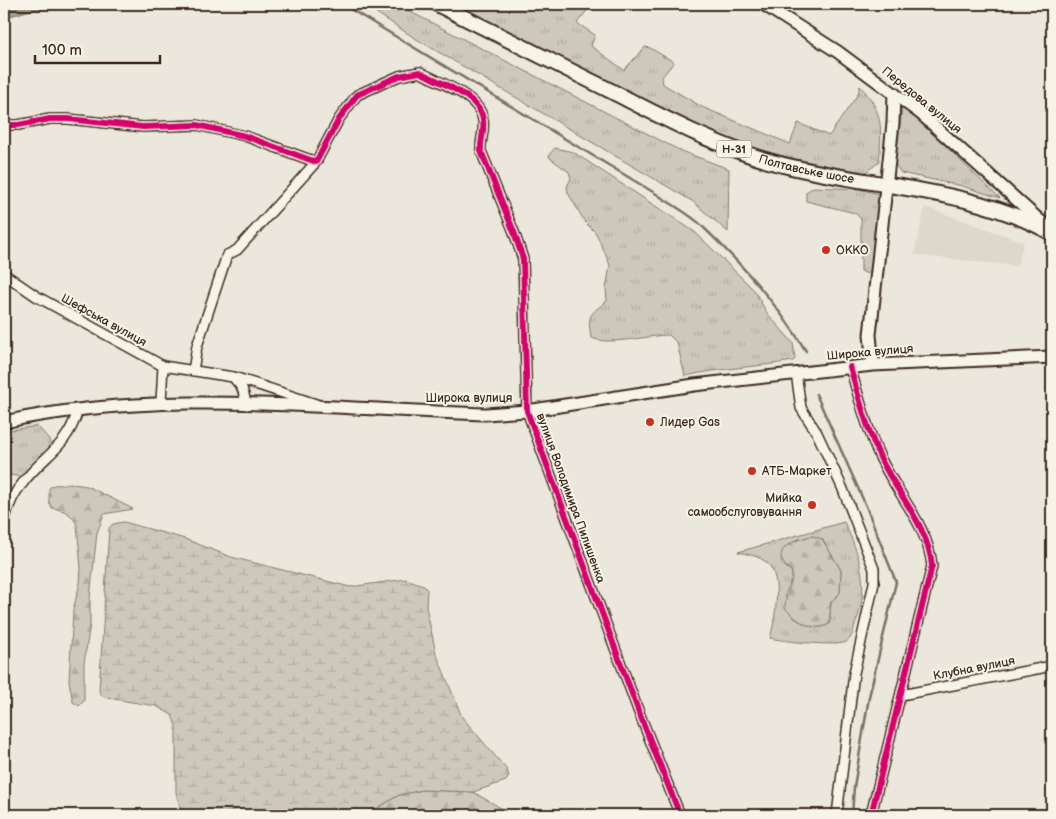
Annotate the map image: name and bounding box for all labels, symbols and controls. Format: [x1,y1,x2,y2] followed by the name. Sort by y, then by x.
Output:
[35,32,160,64] scale bar
[42,41,82,60] text: 100 m
[879,64,965,137] street label: Передова вулиця
[716,140,752,158] road number: Н-31
[757,151,855,187] street label: Полтавське шосе
[836,243,869,258] place label: ОККО
[820,244,832,256] marker: ОККО
[58,291,150,350] street label: Шефська вулиця
[826,341,914,364] street label: Широка вулиця
[426,391,513,406] street label: Широка вулиця
[533,411,608,585] street label: вулиця Володимира Пилишенка
[659,415,720,430] place label: Лидер Gas
[644,416,656,428] marker: Лидер Gas
[761,464,832,479] place label: АТБ-Маркет
[746,465,758,477] marker: АТБ-Маркет
[688,491,802,520] place label: Мийка самообслуговування
[806,499,818,511] marker: Мийка самообслуговування
[932,653,1017,684] street label: Клубна вулиця

